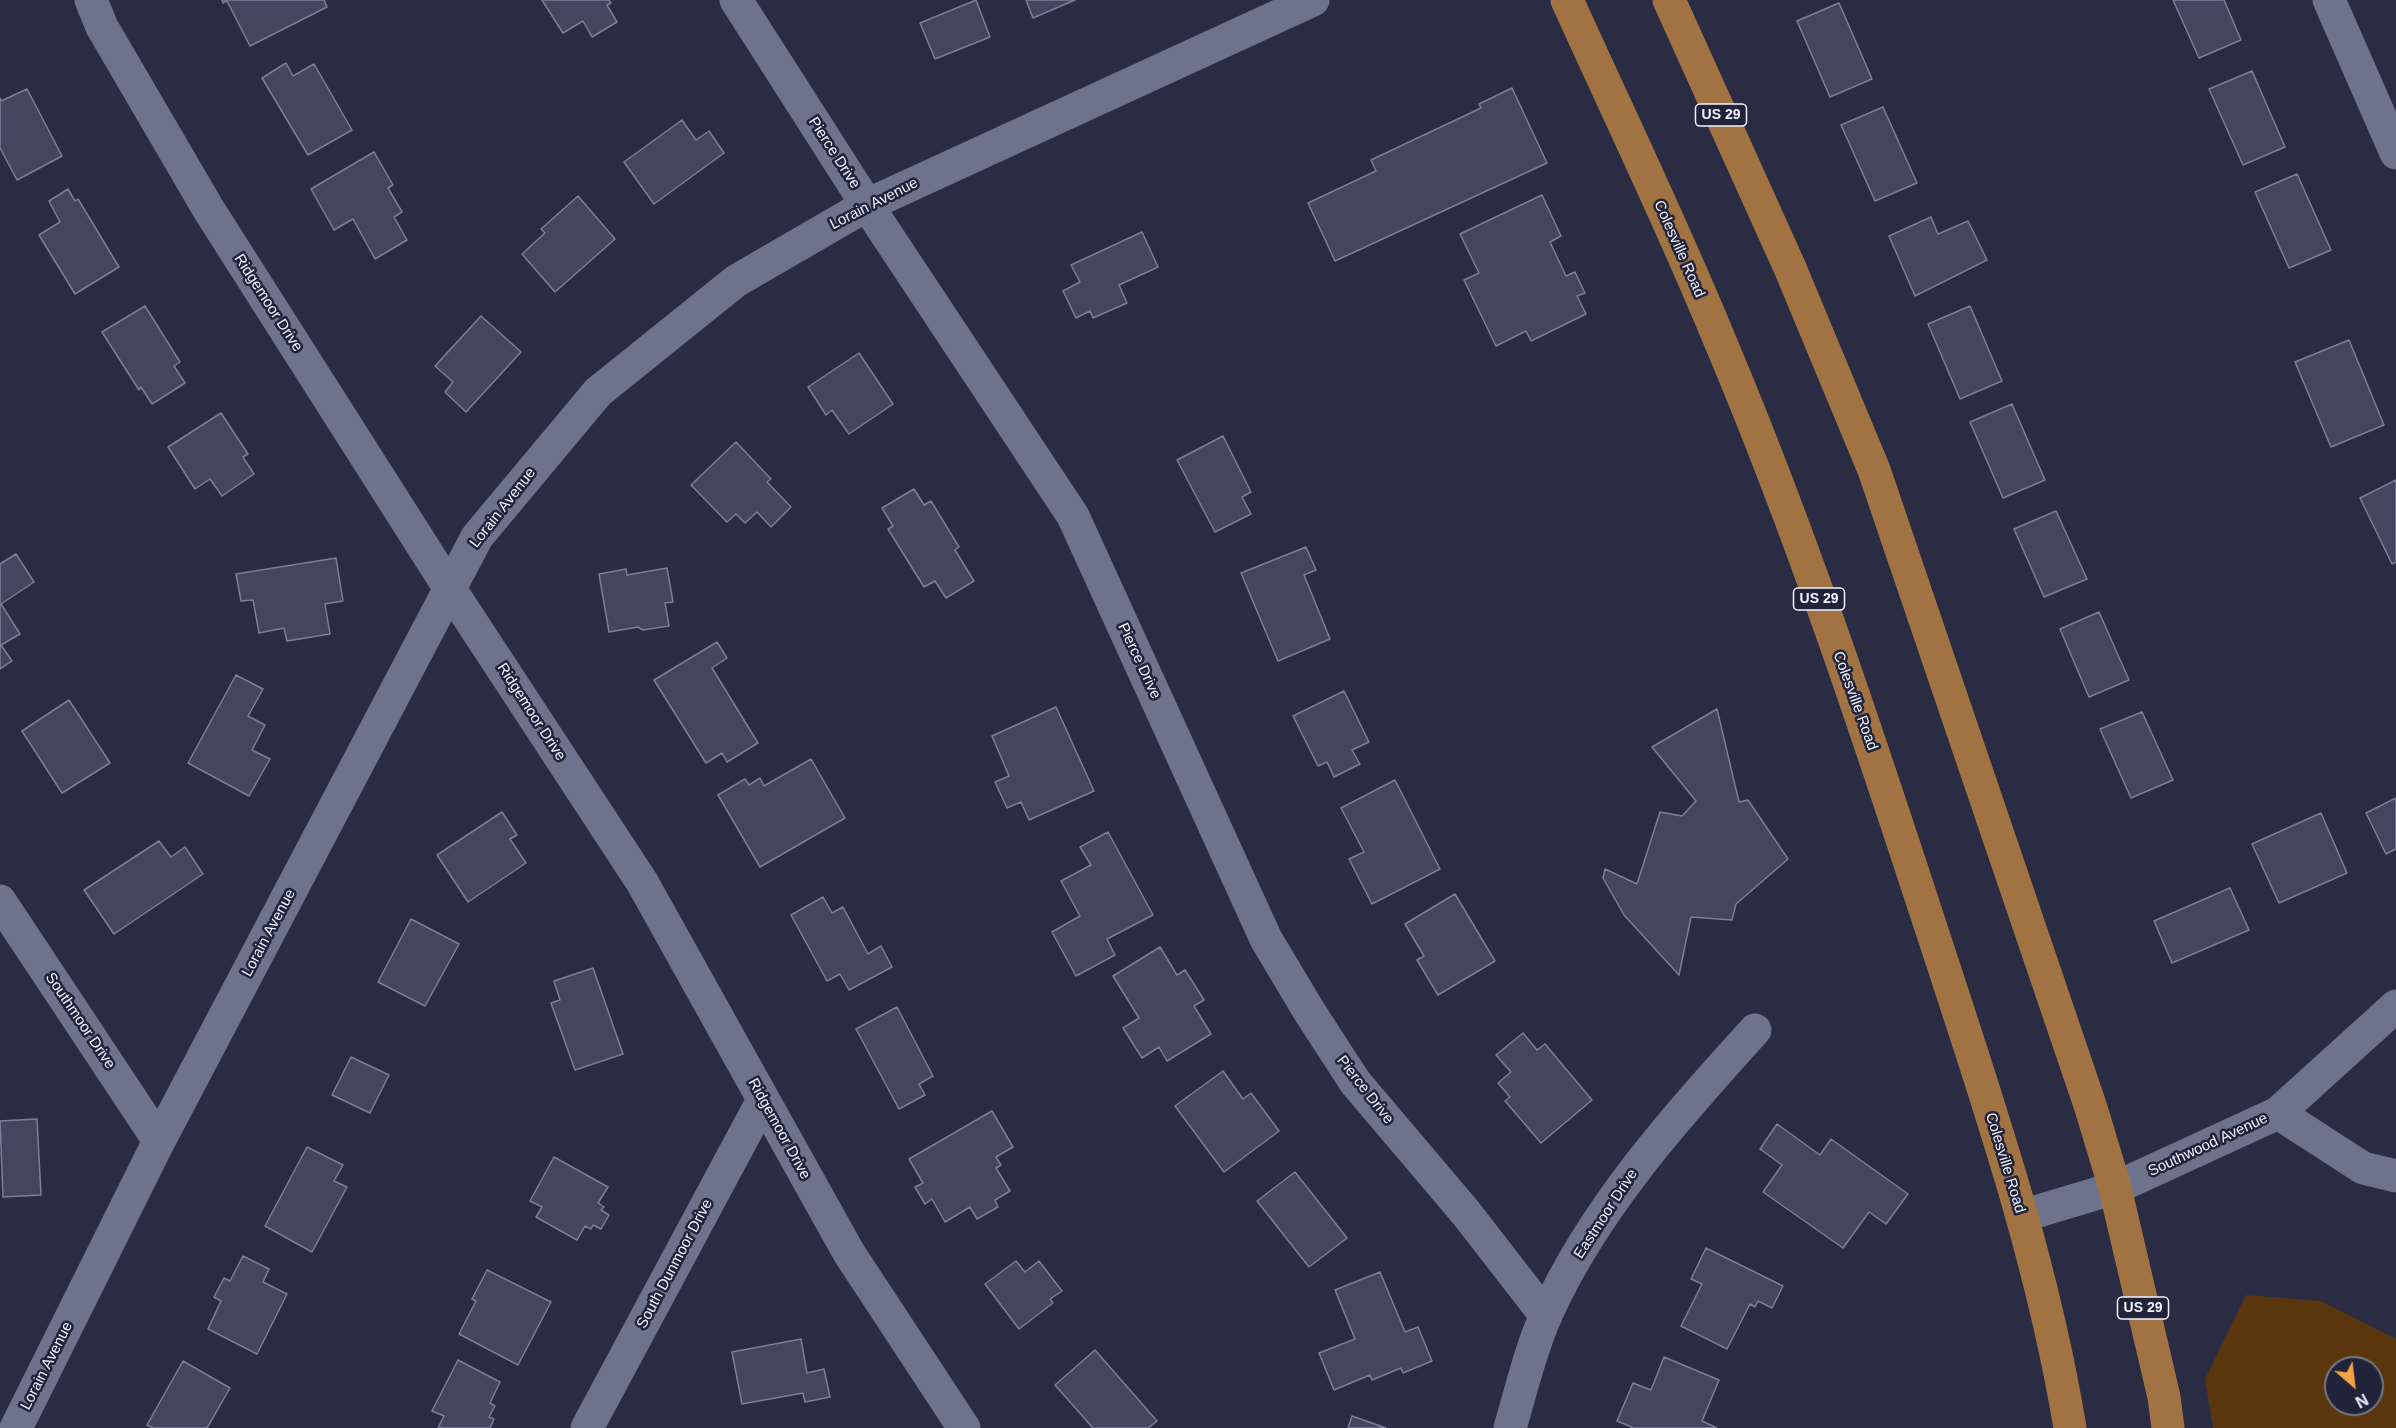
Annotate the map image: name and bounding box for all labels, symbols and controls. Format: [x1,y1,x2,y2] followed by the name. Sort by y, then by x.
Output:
[1696,104,1746,126] road number: US 29
[804,114,864,192] street label: Pierce Drive
[827,174,921,234] street label: Lorain Avenue
[1650,198,1708,300] street label: Colesville Road
[230,251,306,355] street label: Ridgemoor Drive
[466,464,540,552] street label: Lorain Avenue
[1794,588,1844,610] road number: US 29
[1114,620,1164,702] street label: Pierce Drive
[1829,649,1881,753] street label: Colesville Road
[493,660,569,764] street label: Ridgemoor Drive
[238,886,300,980] street label: Lorain Avenue
[41,969,119,1073] street label: Southmoor Drive
[1333,1052,1397,1128] street label: Pierce Drive
[744,1075,814,1183] street label: Ridgemoor Drive
[2145,1109,2271,1181] street label: Southwood Avenue
[1981,1111,2029,1215] street label: Colesville Road
[1570,1166,1642,1262] street label: Eastmoor Drive
[633,1196,717,1332] street label: South Dunmoor Drive
[2118,1297,2168,1319] road number: US 29
[17,1319,77,1413] street label: Lorain Avenue
[2324,1356,2384,1416] north arrow
[2353,1390,2371,1411] text: N

